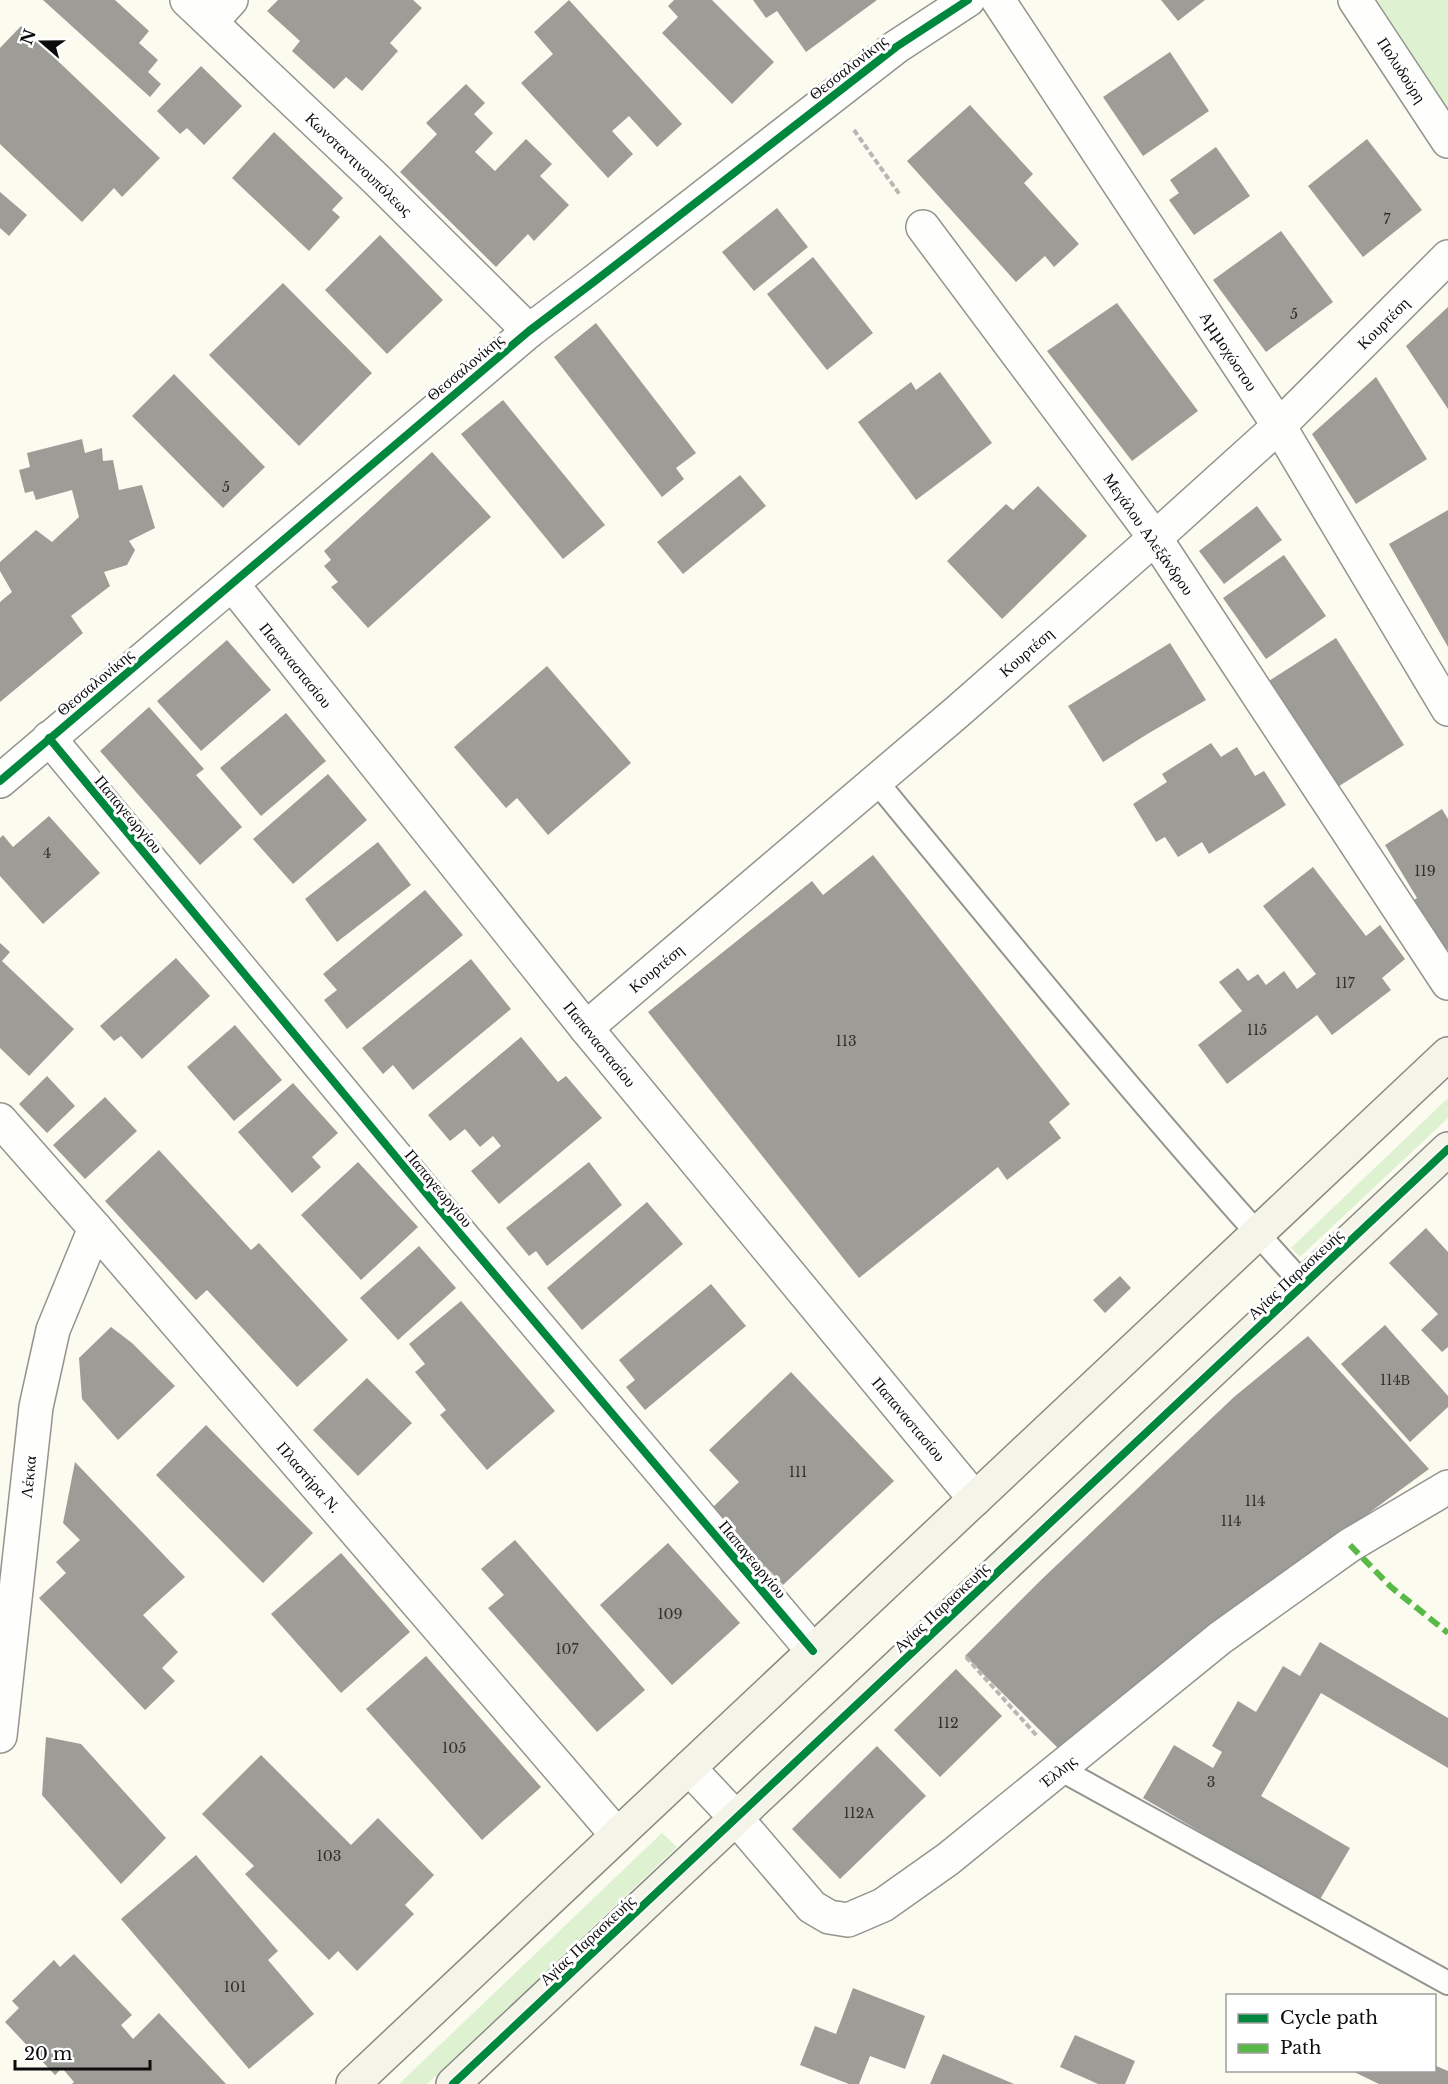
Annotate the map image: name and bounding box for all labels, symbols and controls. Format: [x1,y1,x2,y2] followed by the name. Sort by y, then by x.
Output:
[12,12,72,72] north arrow
[16,26,40,47] text: N
[805,30,892,104] street label: Θεσσαλονίκης
[1373,33,1431,107] street label: Πολυδούρη
[301,108,417,221] street label: Κωνσταντινουπόλεως
[1383,210,1391,228] house number: 7
[1353,293,1413,353] street label: Κουρτέση
[1290,305,1298,323] house number: 5
[1196,307,1262,395] street label: Αμμοχώστου
[423,329,508,405] street label: Θεσσαλονίκης
[1099,469,1199,599] street label: Μεγάλου Αλεξάνδρου
[222,478,230,496] house number: 5
[255,618,337,712] street label: Παπαναστασίου
[995,623,1057,681] street label: Κουρτέση
[53,644,138,720] street label: Θεσσαλονίκης
[91,771,167,857] street label: Παπαγεωργίου
[43,844,51,862] house number: 4
[1414,862,1436,880] house number: 119
[624,939,688,997] street label: Κουρτέση
[1335,974,1356,992] house number: 117
[559,997,641,1091] street label: Παπαναστασίου
[1247,1021,1267,1039] house number: 115
[835,1032,857,1050] house number: 113
[401,1145,477,1231] street label: Παπαγεωργίου
[1243,1224,1347,1323] street label: Αγίας Παρασκευής
[1380,1371,1410,1389] house number: 114Β
[868,1373,950,1465] street label: Παπαναστασίου
[273,1437,345,1517] street label: Πλαστήρα Ν.
[16,1454,40,1499] street label: Λέκκα
[789,1463,807,1481] house number: 111
[1245,1492,1265,1510] house number: 114
[1221,1512,1241,1530] house number: 114
[715,1516,791,1602] street label: Παπαγεωργίου
[889,1557,993,1656] street label: Αγίας Παρασκευής
[657,1605,683,1623] house number: 109
[555,1640,580,1658] house number: 107
[937,1714,959,1732] house number: 112
[442,1739,466,1757] house number: 105
[1035,1750,1081,1792] street label: Έλλης
[1207,1773,1215,1791] house number: 3
[843,1804,875,1822] house number: 112Α
[317,1847,341,1865] house number: 103
[535,1890,639,1989] street label: Αγίας Παρασκευής
[224,1978,246,1996] house number: 101
[1226,1994,1436,2072] legend
[1280,2007,1378,2029] text: Cycle path
[15,2033,150,2071] scale bar
[1280,2037,1321,2059] text: Path
[24,2043,72,2065] text: 20 m

